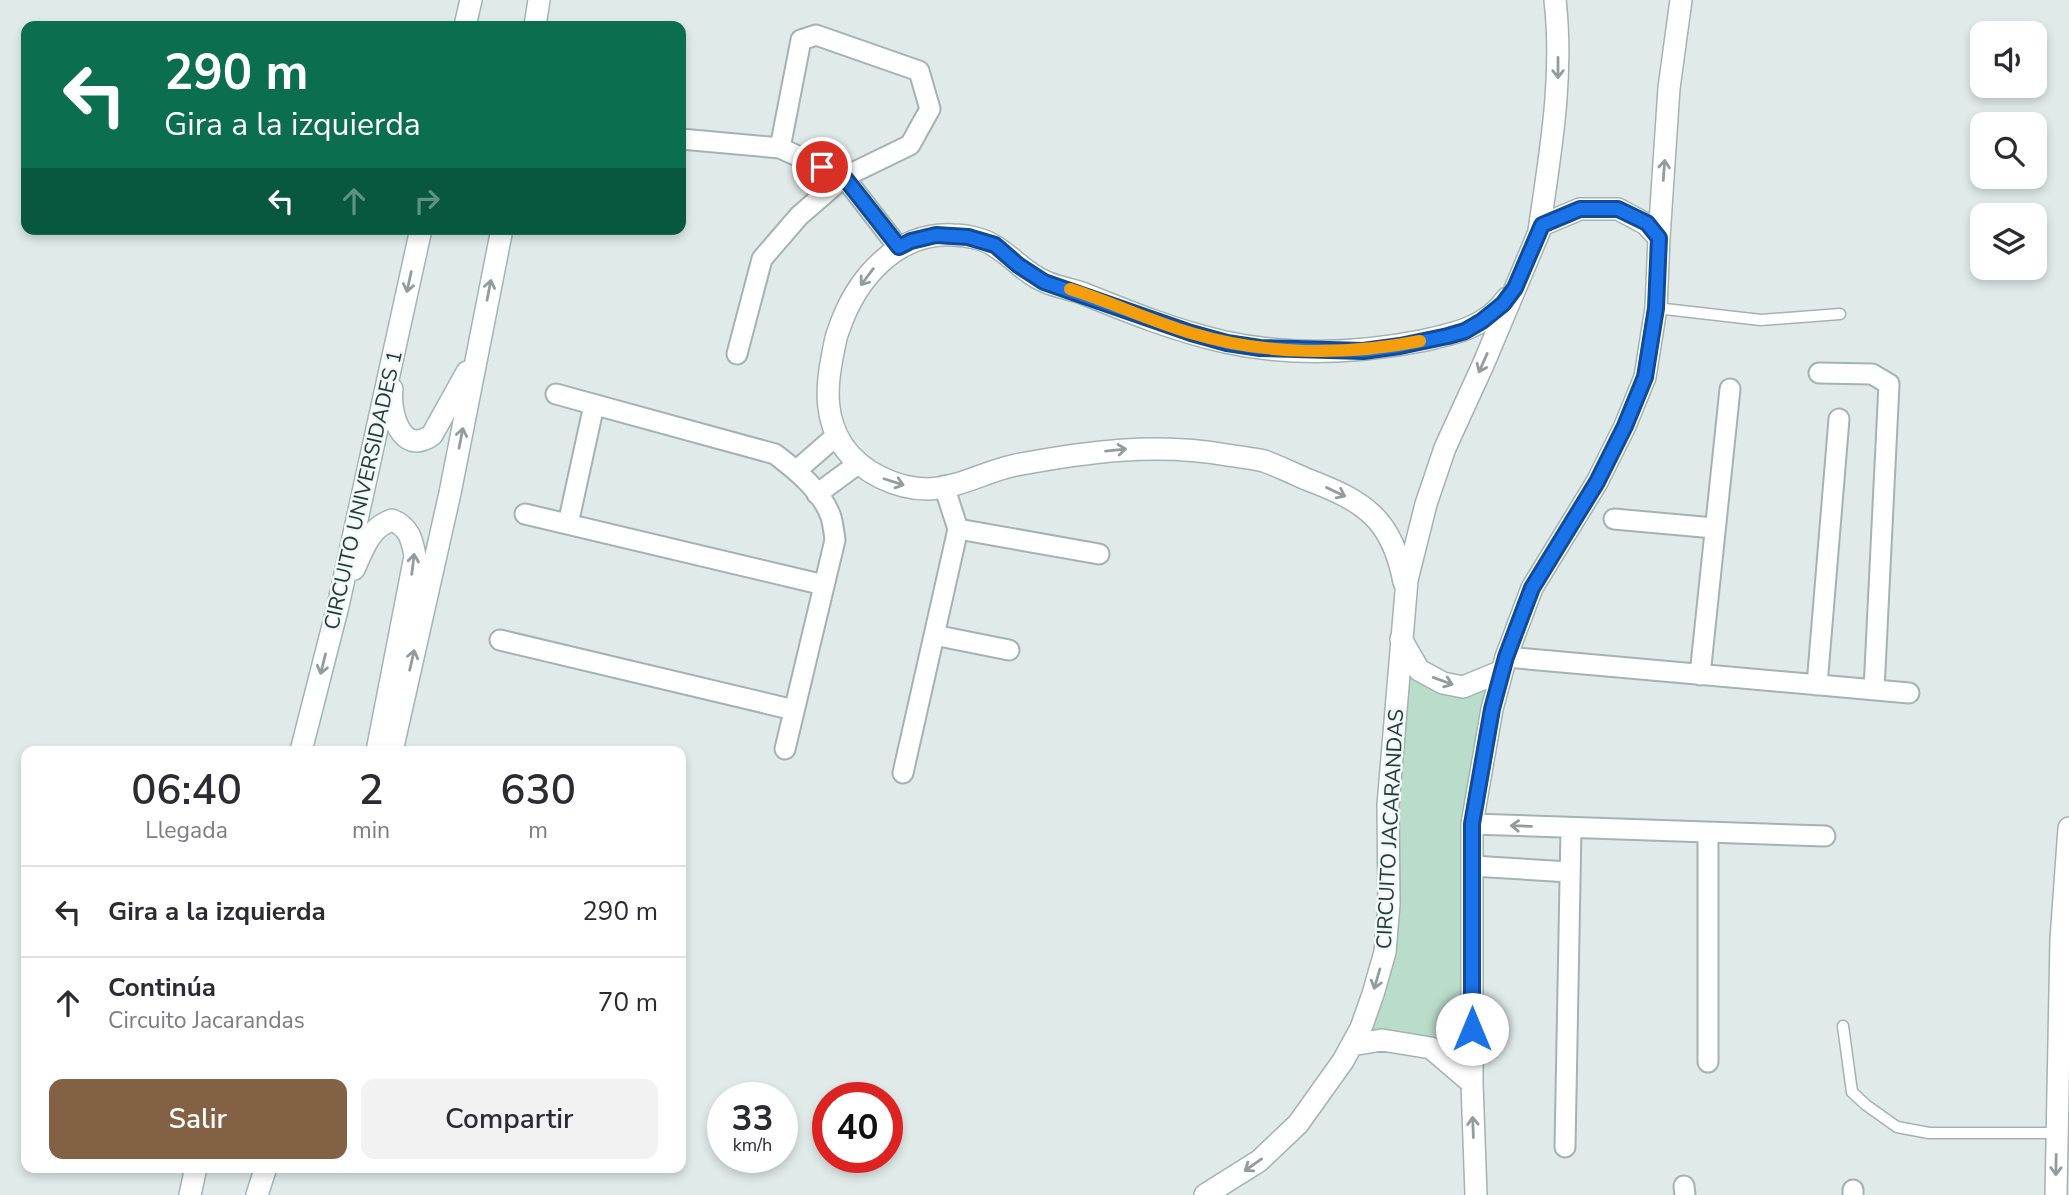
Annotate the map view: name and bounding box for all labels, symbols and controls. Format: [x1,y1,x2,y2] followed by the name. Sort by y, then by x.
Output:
[1970,21,2047,280] map controls
[1970,21,2047,98] button: sound
[164,39,308,106] text: 290 m
[49,49,140,140] icon: left
[1551,56,1565,79] one-way arrow
[164,103,421,146] text: Gira a la izquierda
[1970,112,2047,189] button: search
[792,137,852,197] pin
[803,148,841,186] icon: arrive
[1657,159,1670,182] one-way arrow
[262,182,300,220] icon: left
[335,182,373,220] icon: ahead
[408,182,446,220] icon: right
[1970,203,2047,280] button: layers
[859,267,874,286] one-way arrow
[402,270,416,293] one-way arrow
[483,280,497,302] one-way arrow
[317,348,409,632] street label: CIRCUITO UNIVERSIDADES 1
[1476,352,1489,374] one-way arrow
[454,427,468,450] one-way arrow
[1104,443,1127,456] one-way arrow
[883,476,905,489] one-way arrow
[1325,486,1346,499] one-way arrow
[407,553,420,576] one-way arrow
[406,649,419,672] one-way arrow
[316,652,329,674] one-way arrow
[1432,676,1454,688] one-way arrow
[1370,708,1410,950] street label: CIRCUITO JACARANDAS
[131,762,242,819] text: 06:40
[358,762,384,819] text: 2
[500,762,576,819] text: 630
[145,815,228,846] text: Llegada
[352,815,390,846] text: min
[528,815,548,846] text: m
[1510,820,1533,833] one-way arrow
[49,893,87,931] icon: left
[108,894,326,929] text: Gira a la izquierda
[582,894,658,929] text: 290 m
[1370,968,1383,990] one-way arrow
[108,970,216,1005] text: Continúa
[49,984,87,1022] icon: ahead
[598,985,658,1020] text: 70 m
[1435,992,1509,1066] position arrow
[108,1005,305,1036] text: Circuito Jacarandas
[49,1079,347,1159] button: Salir
[361,1079,658,1159] button: Compartir
[812,1082,903,1173] speed limit sign: 40
[731,1095,774,1142] text: 33
[1467,1116,1480,1139] one-way arrow
[733,1133,772,1157] text: km/h
[2050,1153,2063,1176] one-way arrow
[1244,1157,1263,1172] one-way arrow

